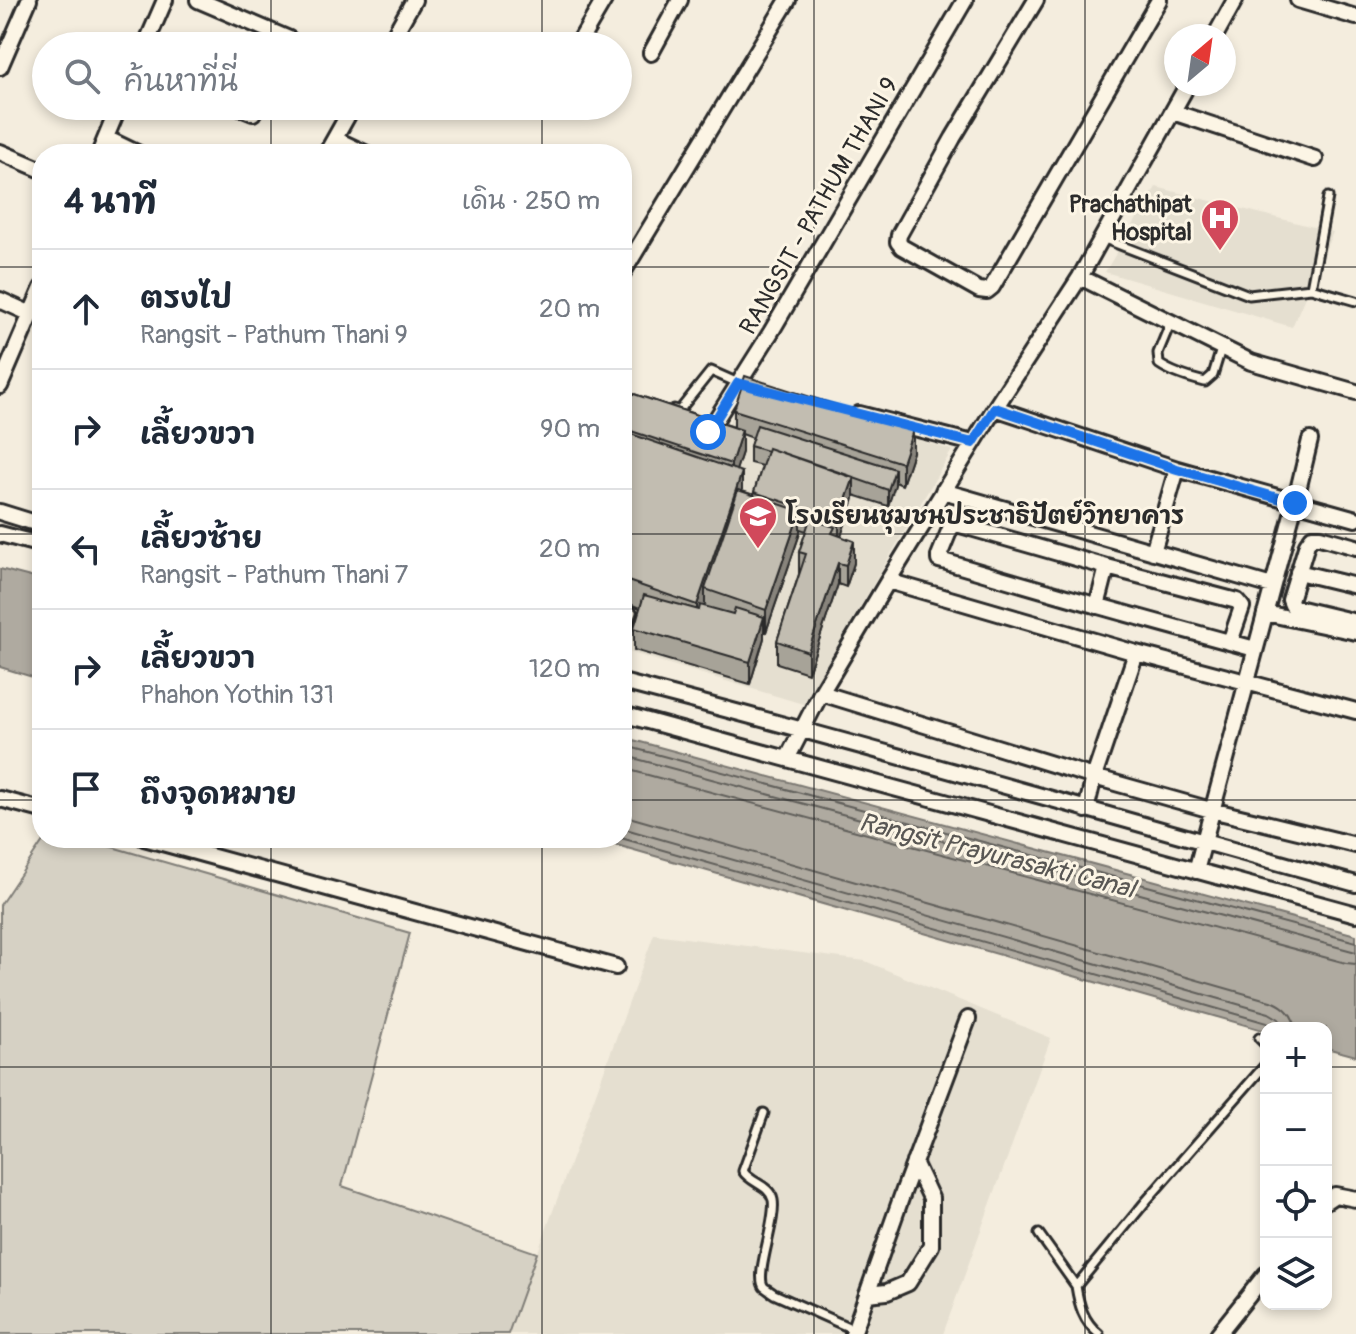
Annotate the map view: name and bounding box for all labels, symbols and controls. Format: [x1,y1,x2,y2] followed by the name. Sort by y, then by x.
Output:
[1164,24,1236,96] north arrow
[32,32,632,120] search box
[60,54,104,98] icon: search
[124,63,238,100] text: ค้นหาที่นี่
[733,72,905,340] street label: RANGSIT - PATHUM THANI 9
[64,181,157,224] text: 4 นาที
[462,185,600,217] text: เดิน · 250 m
[1069,190,1193,247] place label: Prachathipat Hospital
[1199,197,1241,252] hospital icon: Prachathipat Hospital
[140,280,232,317] text: ตรงไป
[64,287,108,331] icon: ahead
[539,293,600,325] text: 20 m
[140,319,408,351] text: Rangsit - Pathum Thani 9
[64,407,108,451] icon: right
[540,413,600,445] text: 90 m
[690,414,726,450] route start
[140,416,255,453] text: เลี้ยวขวา
[1277,485,1313,521] route end
[737,495,779,550] school or university icon: โรงเรียนชุมชนประชาธิปัตย์วิทยาคาร
[785,499,1184,534] place label: โรงเรียนชุมชนประชาธิปัตย์วิทยาคาร
[140,520,262,557] text: เลี้ยวซ้าย
[64,527,108,571] icon: left
[539,533,600,565] text: 20 m
[140,559,408,591] text: Rangsit - Pathum Thani 7
[140,640,255,677] text: เลี้ยวขวา
[64,647,108,691] icon: right
[529,653,600,685] text: 120 m
[140,679,334,711] text: Phahon Yothin 131
[64,767,108,811] icon: arrive
[140,776,297,813] text: ถึงจุดหมาย
[856,806,1141,906] water label: Rangsit Prayurasakti Canal
[1260,1022,1332,1310] map controls
[1260,1022,1332,1094] button: +
[1260,1094,1332,1166] button: −
[1260,1166,1332,1238] button: locate
[1260,1238,1332,1310] button: layers

